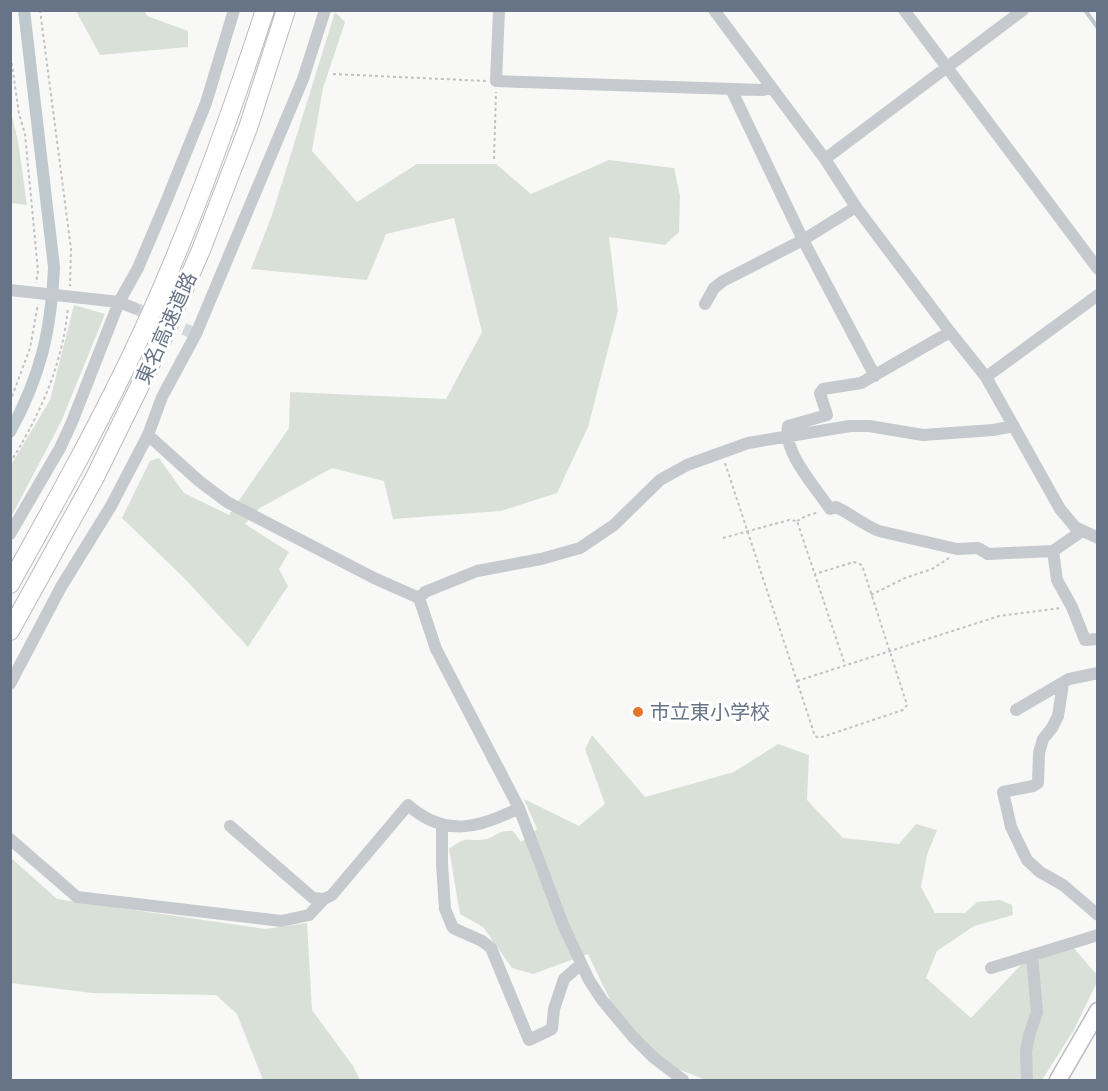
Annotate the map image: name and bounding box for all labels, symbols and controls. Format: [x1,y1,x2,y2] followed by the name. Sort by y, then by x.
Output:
[130,268,203,389] street label: 東名高速道路
[650,699,770,726] place label: 市立東小学校
[631,705,645,719] marker: 市立東小学校

